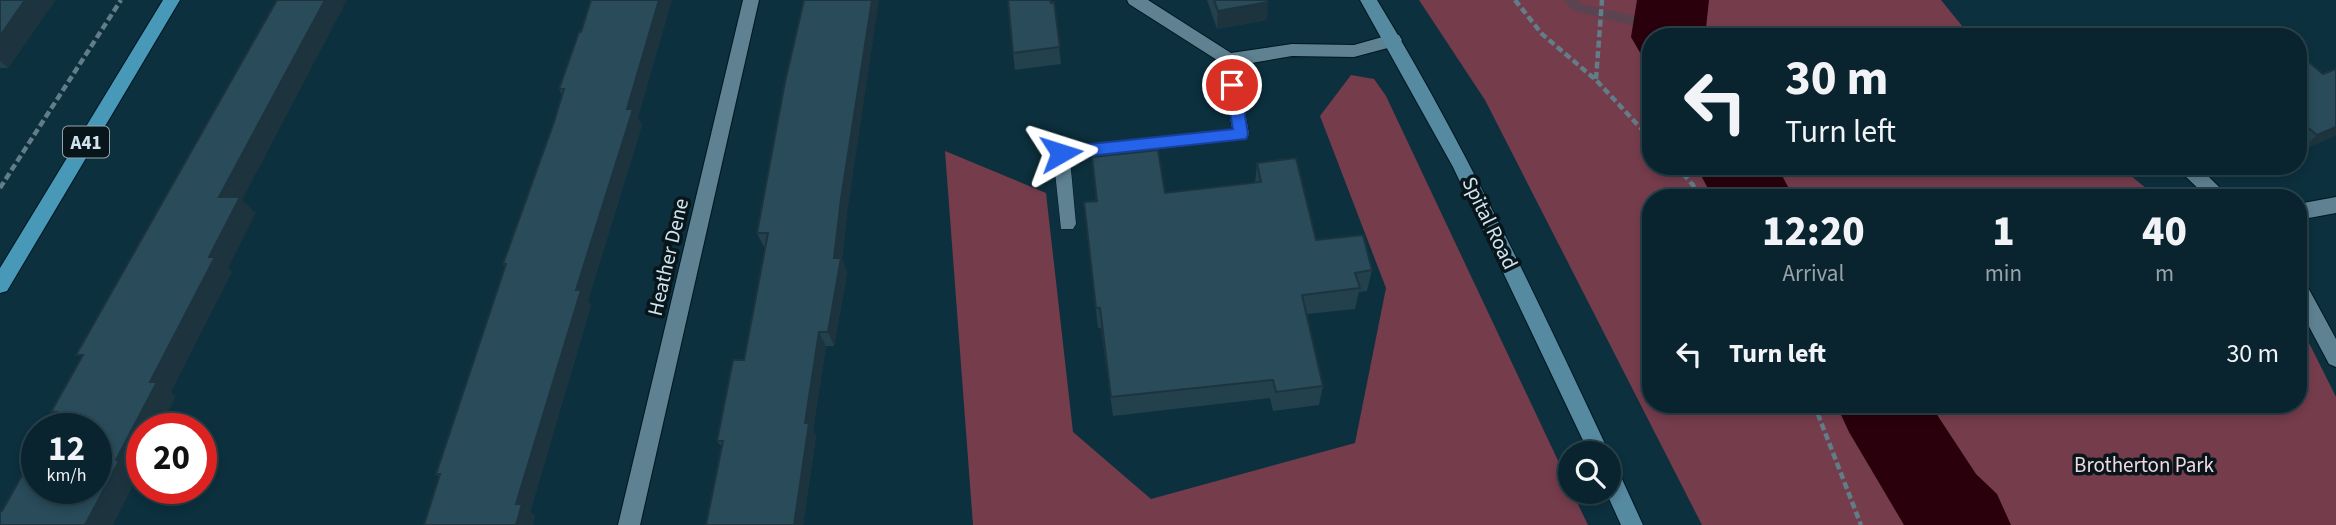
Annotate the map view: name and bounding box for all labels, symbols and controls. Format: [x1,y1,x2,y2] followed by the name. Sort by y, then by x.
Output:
[1785,44,1889,114] text: 30 m
[1202,55,1262,115] pin
[1670,56,1761,147] icon: left
[1213,66,1251,104] icon: arrive
[1785,109,1896,155] text: Turn left
[1024,116,1098,190] position arrow
[63,126,109,158] road number: A41
[1455,172,1525,274] street label: Spital Road
[640,195,696,319] street label: Heather Dene
[1762,202,1865,262] text: 12:20
[1992,202,2015,262] text: 1
[2142,202,2187,262] text: 40
[1782,257,1844,290] text: Arrival
[1985,257,2022,290] text: min
[2155,257,2174,290] text: m
[1670,335,1708,373] icon: left
[1729,335,1826,372] text: Turn left
[2226,335,2279,372] text: 30 m
[126,413,217,504] speed limit sign: 20
[48,424,85,474] text: 12
[1558,441,1621,504] map controls
[1558,441,1621,504] button: search
[2074,450,2215,480] park label: Brotherton Park
[47,463,86,488] text: km/h

